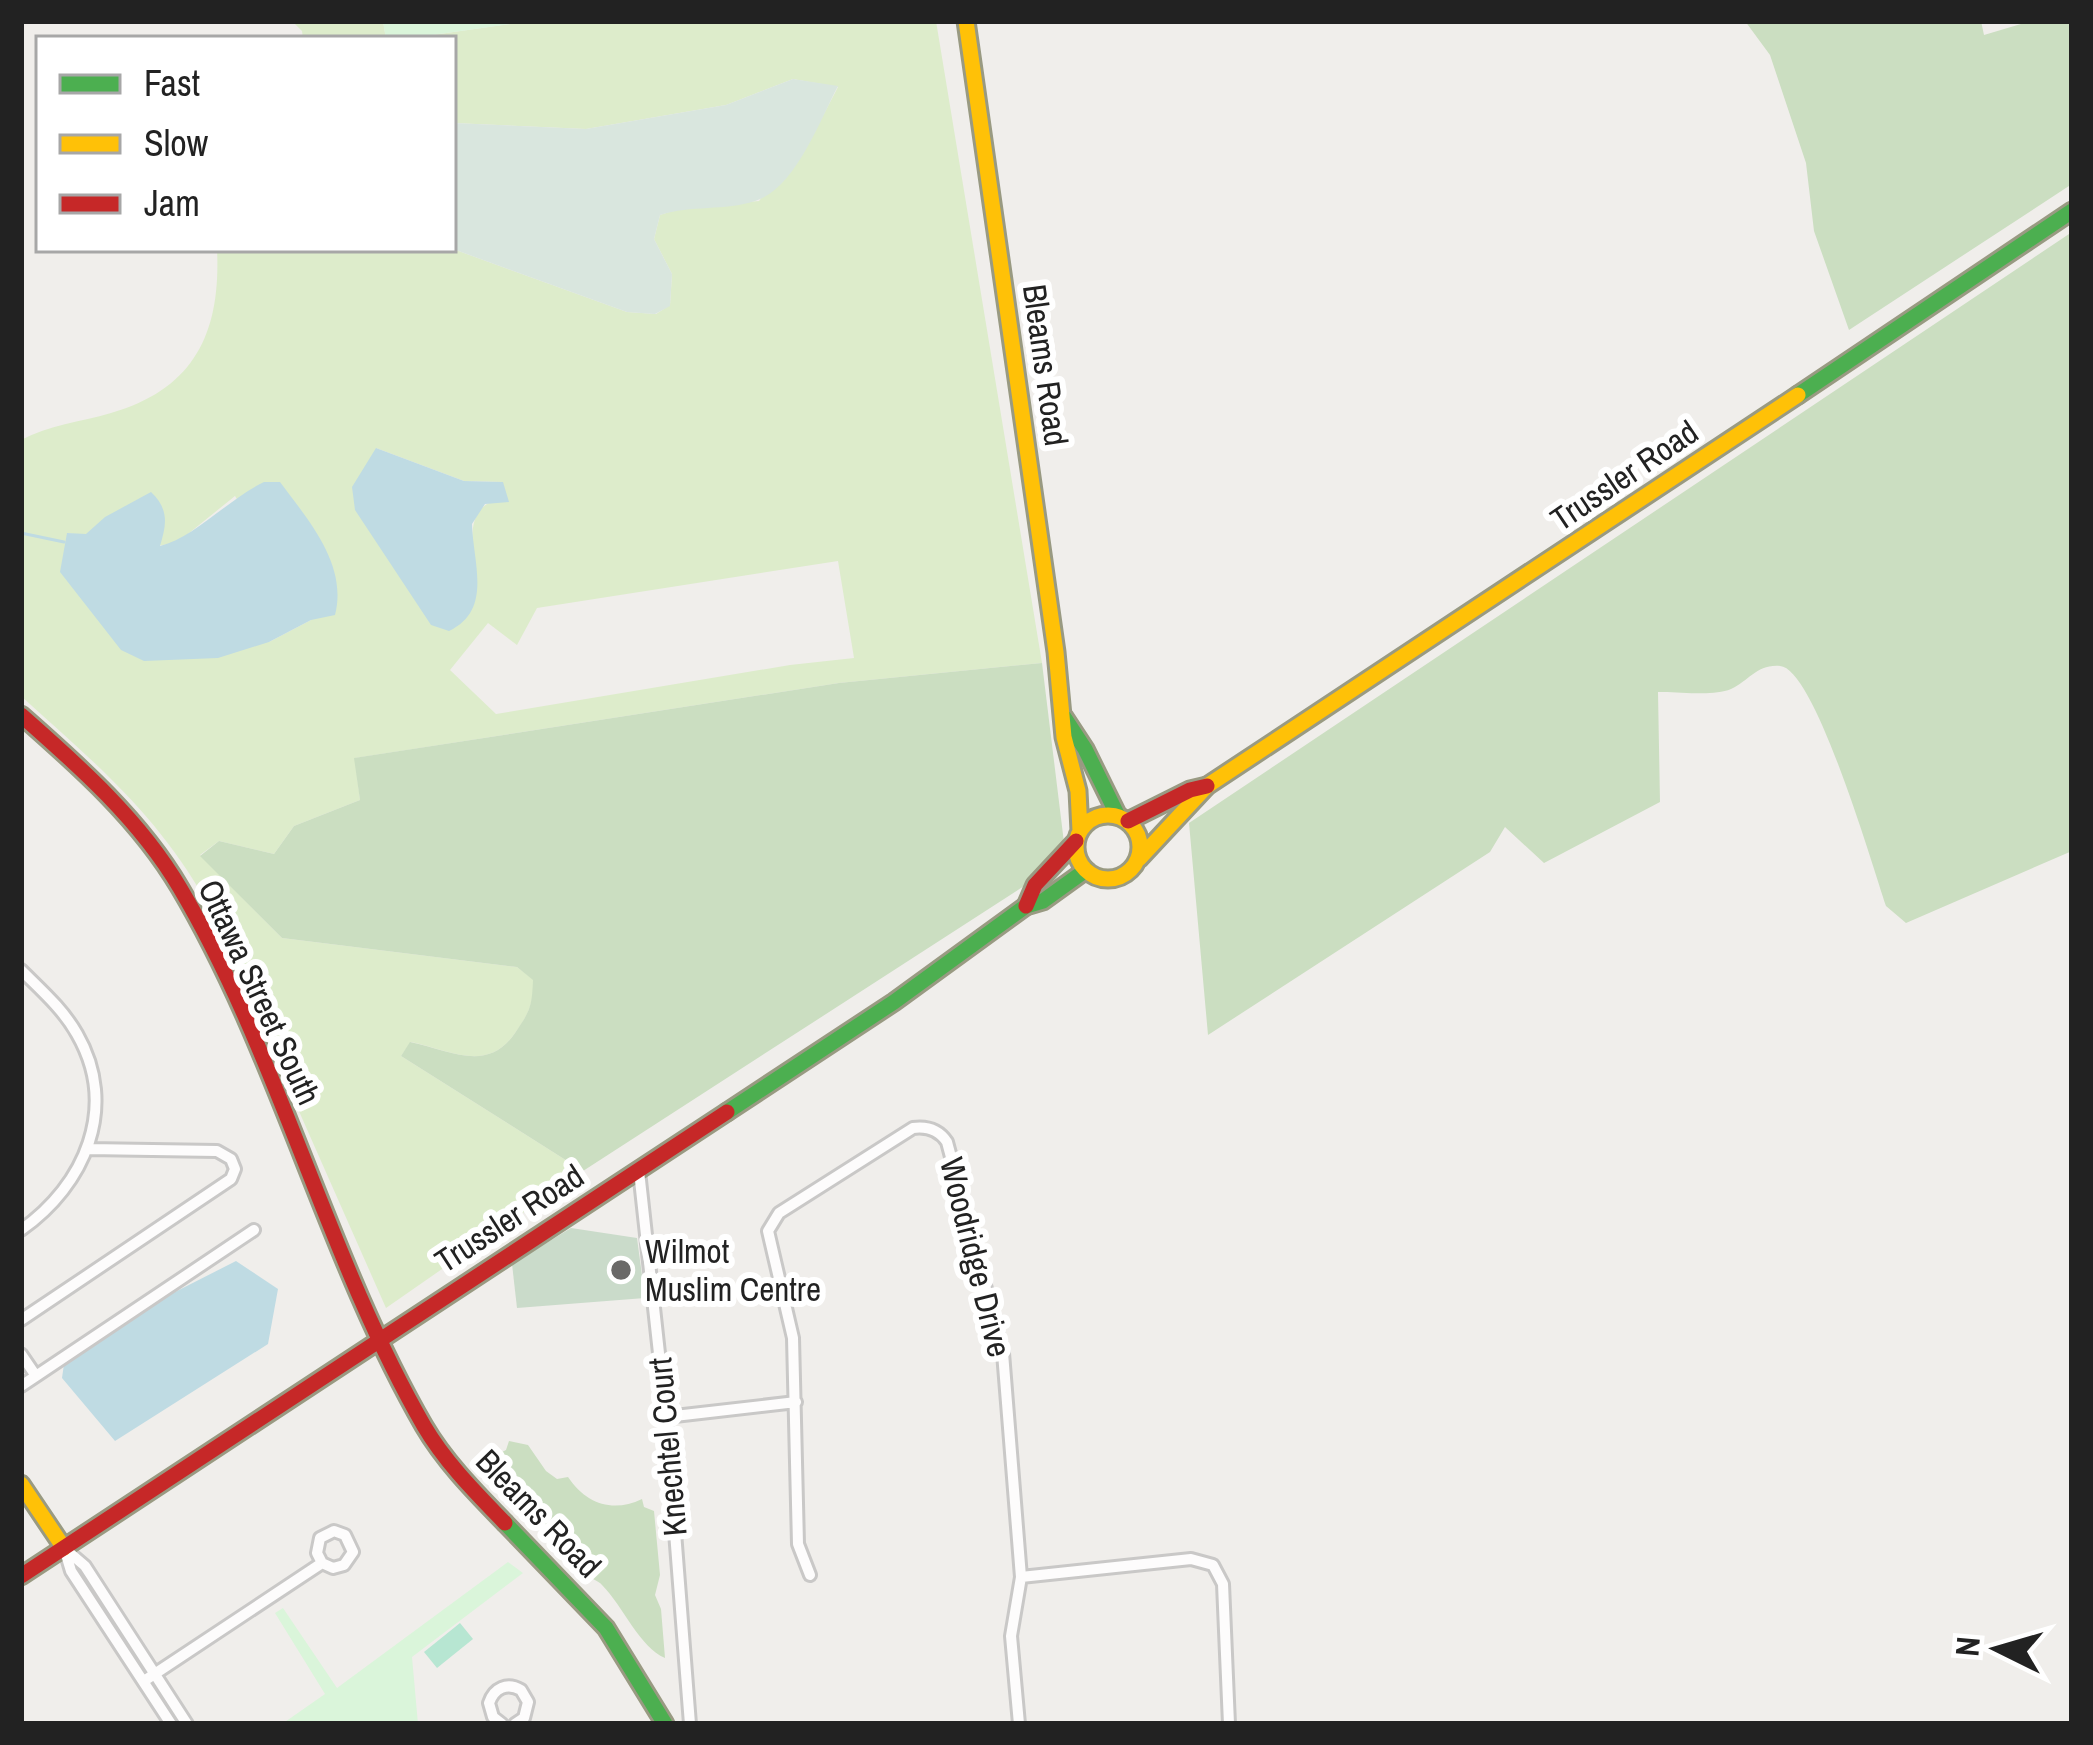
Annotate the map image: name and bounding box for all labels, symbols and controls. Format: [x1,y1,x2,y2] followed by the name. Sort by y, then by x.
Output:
[36,36,456,252] legend
[144,59,200,107] text: Fast
[144,119,209,167] text: Slow
[144,179,200,227] text: Jam
[1013,282,1079,448] street label: Bleams Road
[1542,410,1706,540] street label: Trussler Road
[189,872,331,1112] street label: Ottawa Street South
[930,1153,1022,1361] street label: Woodridge Drive
[426,1154,592,1282] street label: Trussler Road
[645,1229,821,1311] place label: Wilmot Muslim Centre
[608,1257,634,1283] marker: Wilmot Muslim Centre
[637,1356,697,1538] street label: Knechtel Court
[467,1439,611,1587] street label: Bleams Road
[1937,1589,2057,1709] north arrow
[1944,1635,1990,1658] text: N

